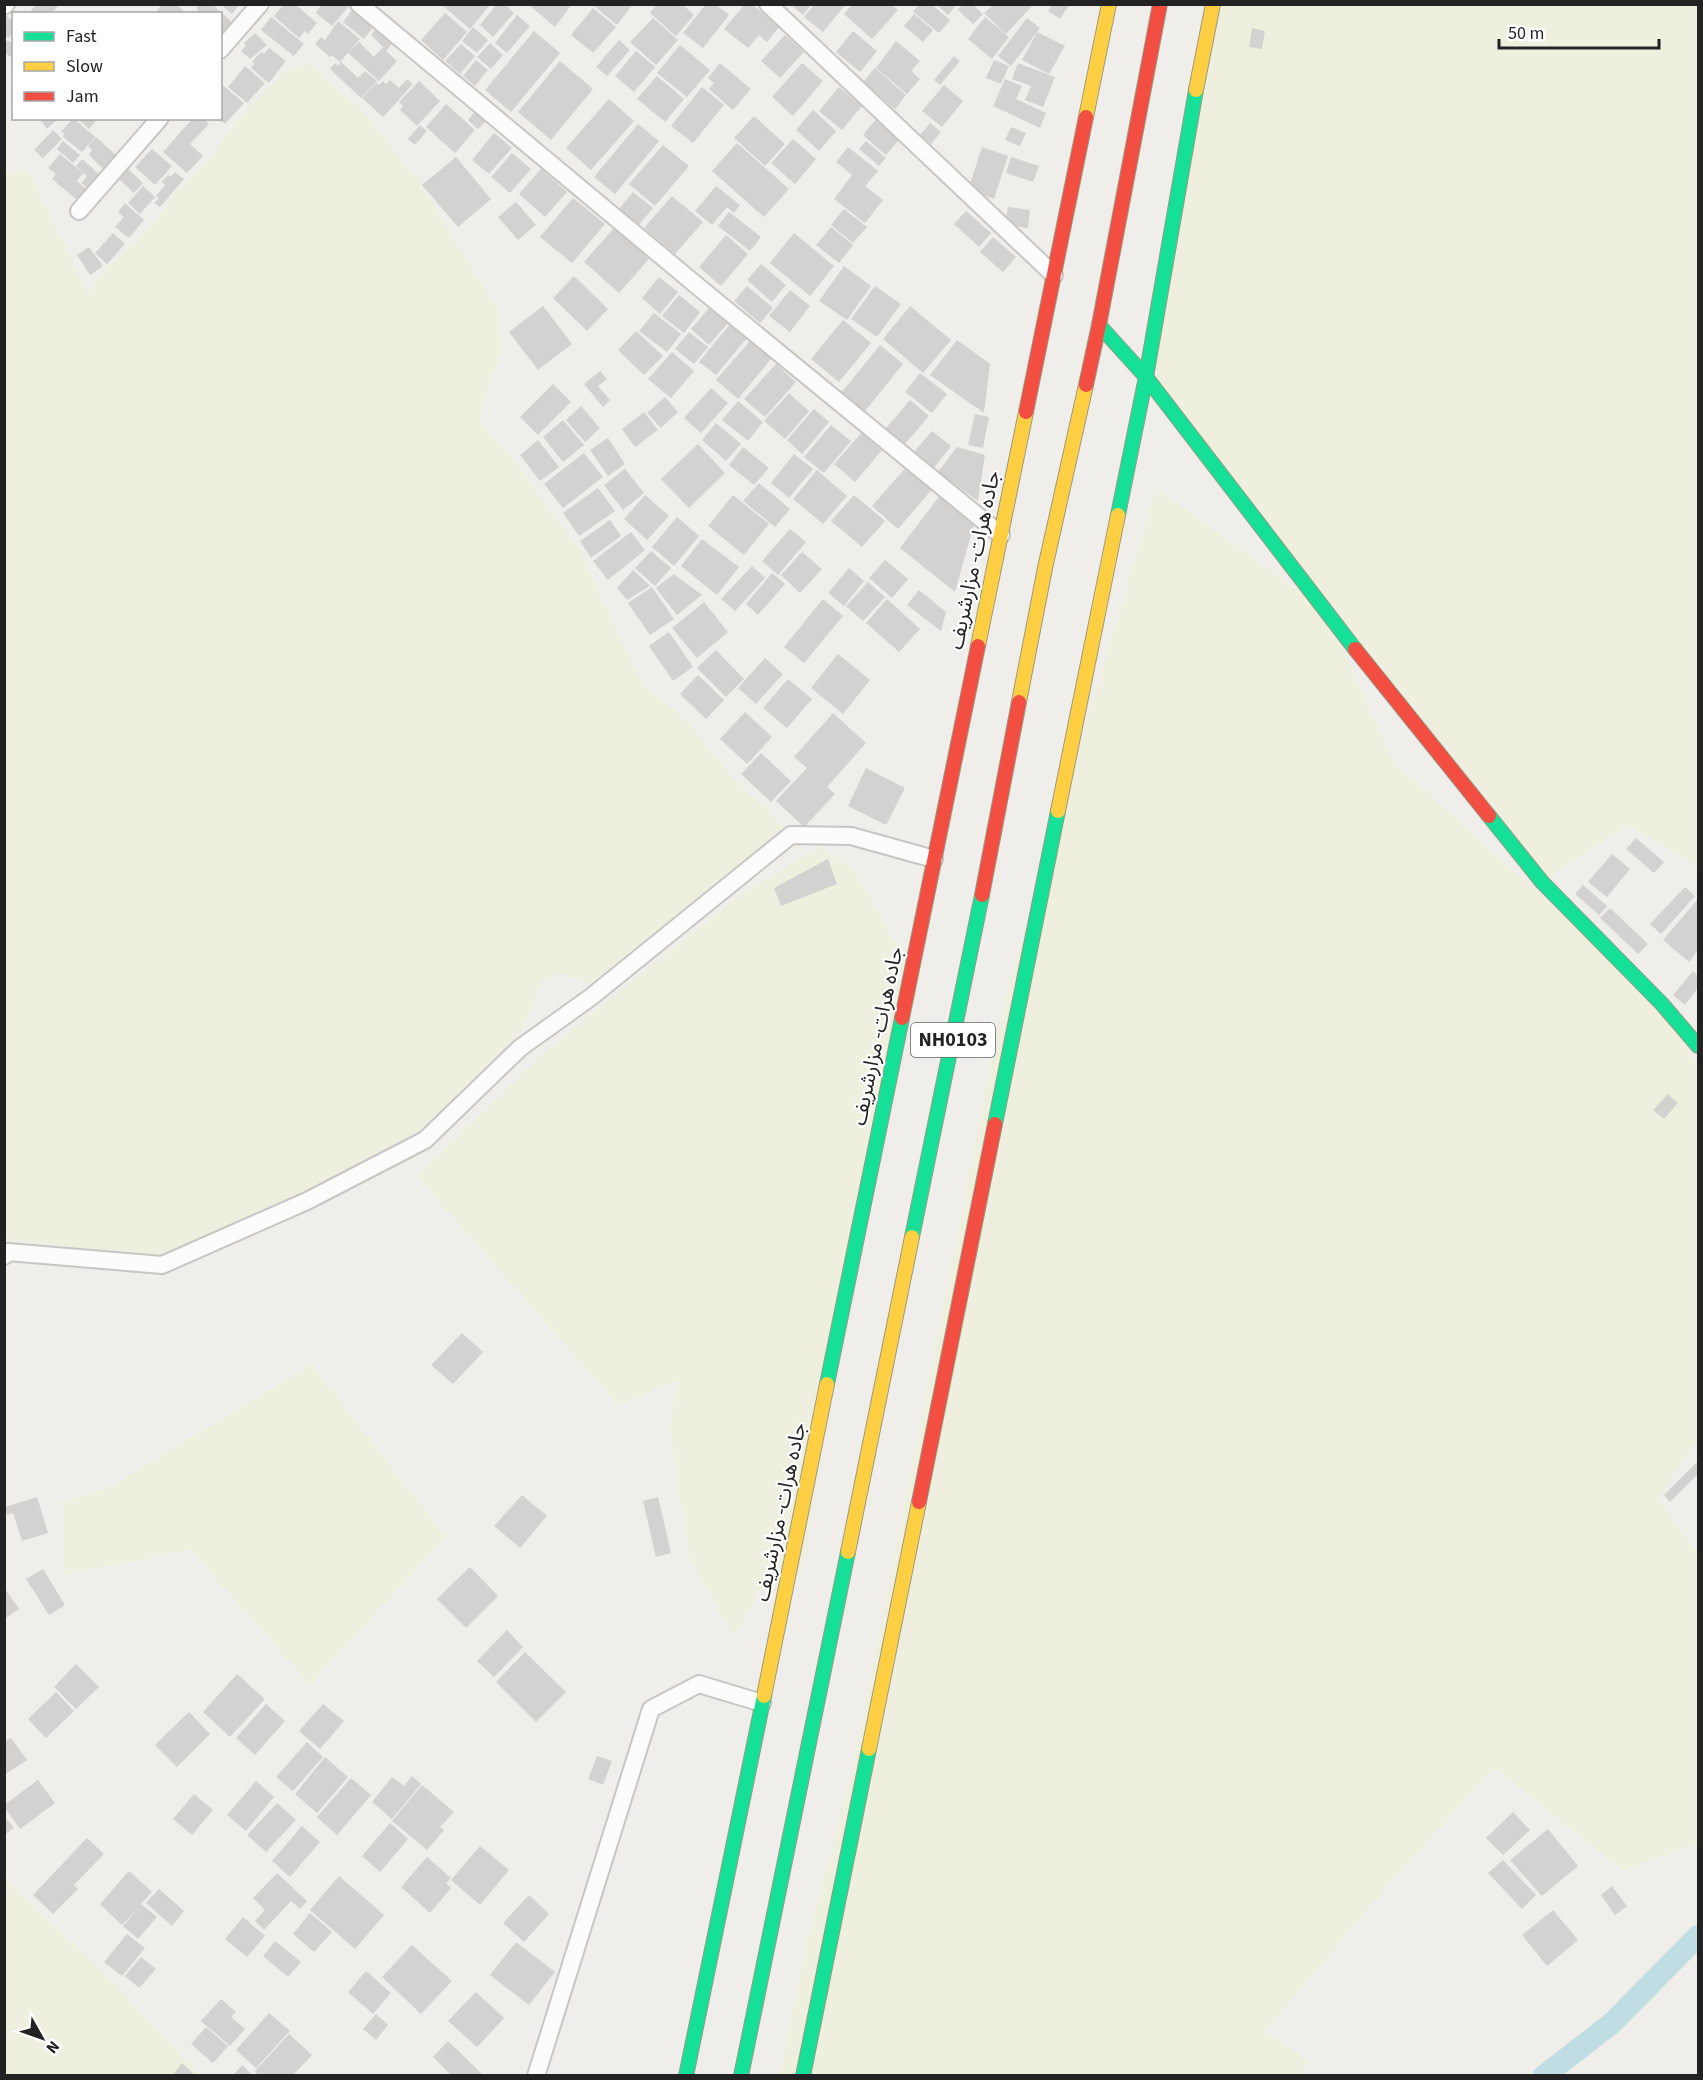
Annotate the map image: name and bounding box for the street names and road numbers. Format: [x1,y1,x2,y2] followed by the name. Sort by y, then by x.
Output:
[940,468,1008,652] street label: جاده هرات- مزارشریف
[843,944,911,1128] street label: جاده هرات- مزارشریف
[911,1023,995,1057] road number: NH0103
[746,1420,814,1604] street label: جاده هرات- مزارشریف

